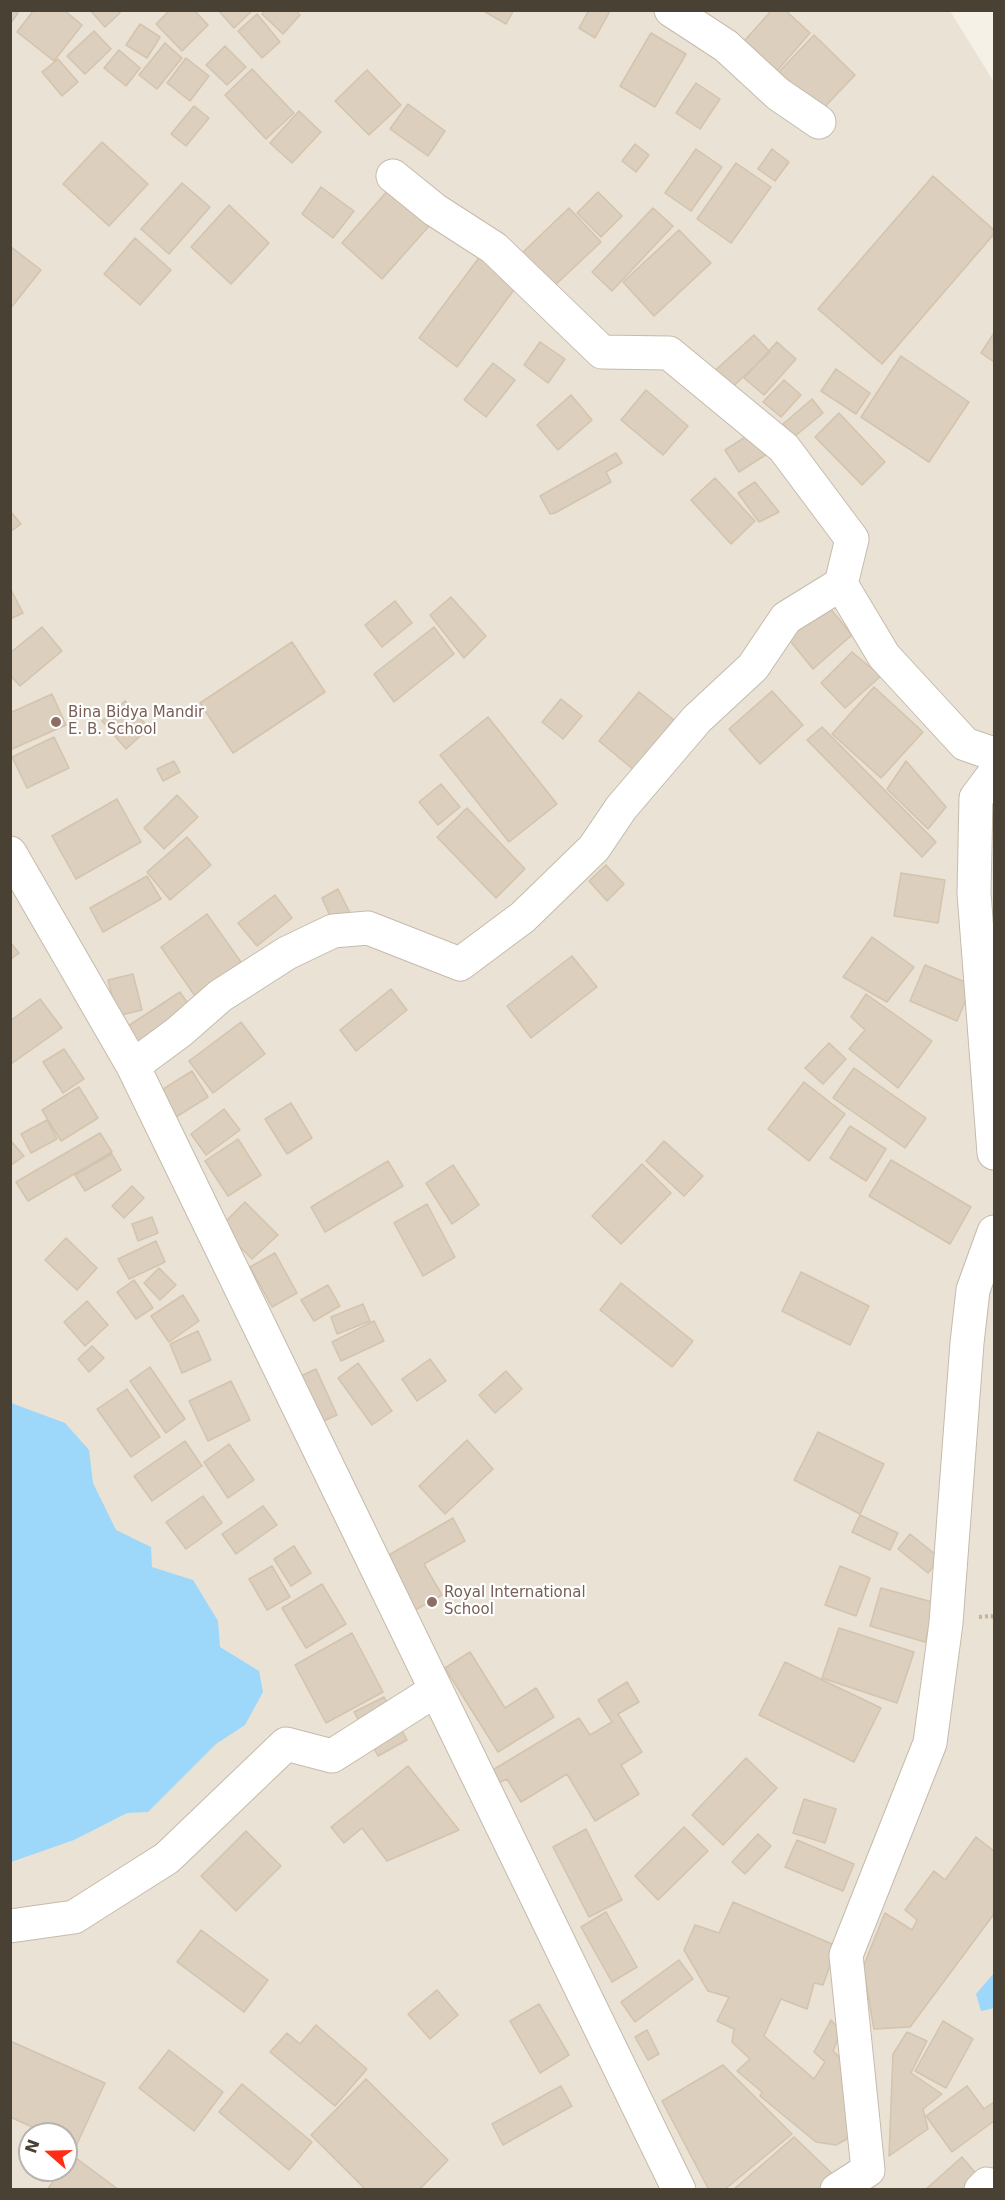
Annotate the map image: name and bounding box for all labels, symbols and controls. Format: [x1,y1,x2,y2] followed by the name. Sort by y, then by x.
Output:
[68,704,204,739] place label: Bina Bidya Mandir E. B. School
[49,715,63,729] marker: Bina Bidya Mandir E. B. School
[444,1584,586,1619] place label: Royal International School
[425,1595,439,1609] marker: Royal International School
[18,2122,78,2182] north arrow
[21,2137,44,2156] text: N

